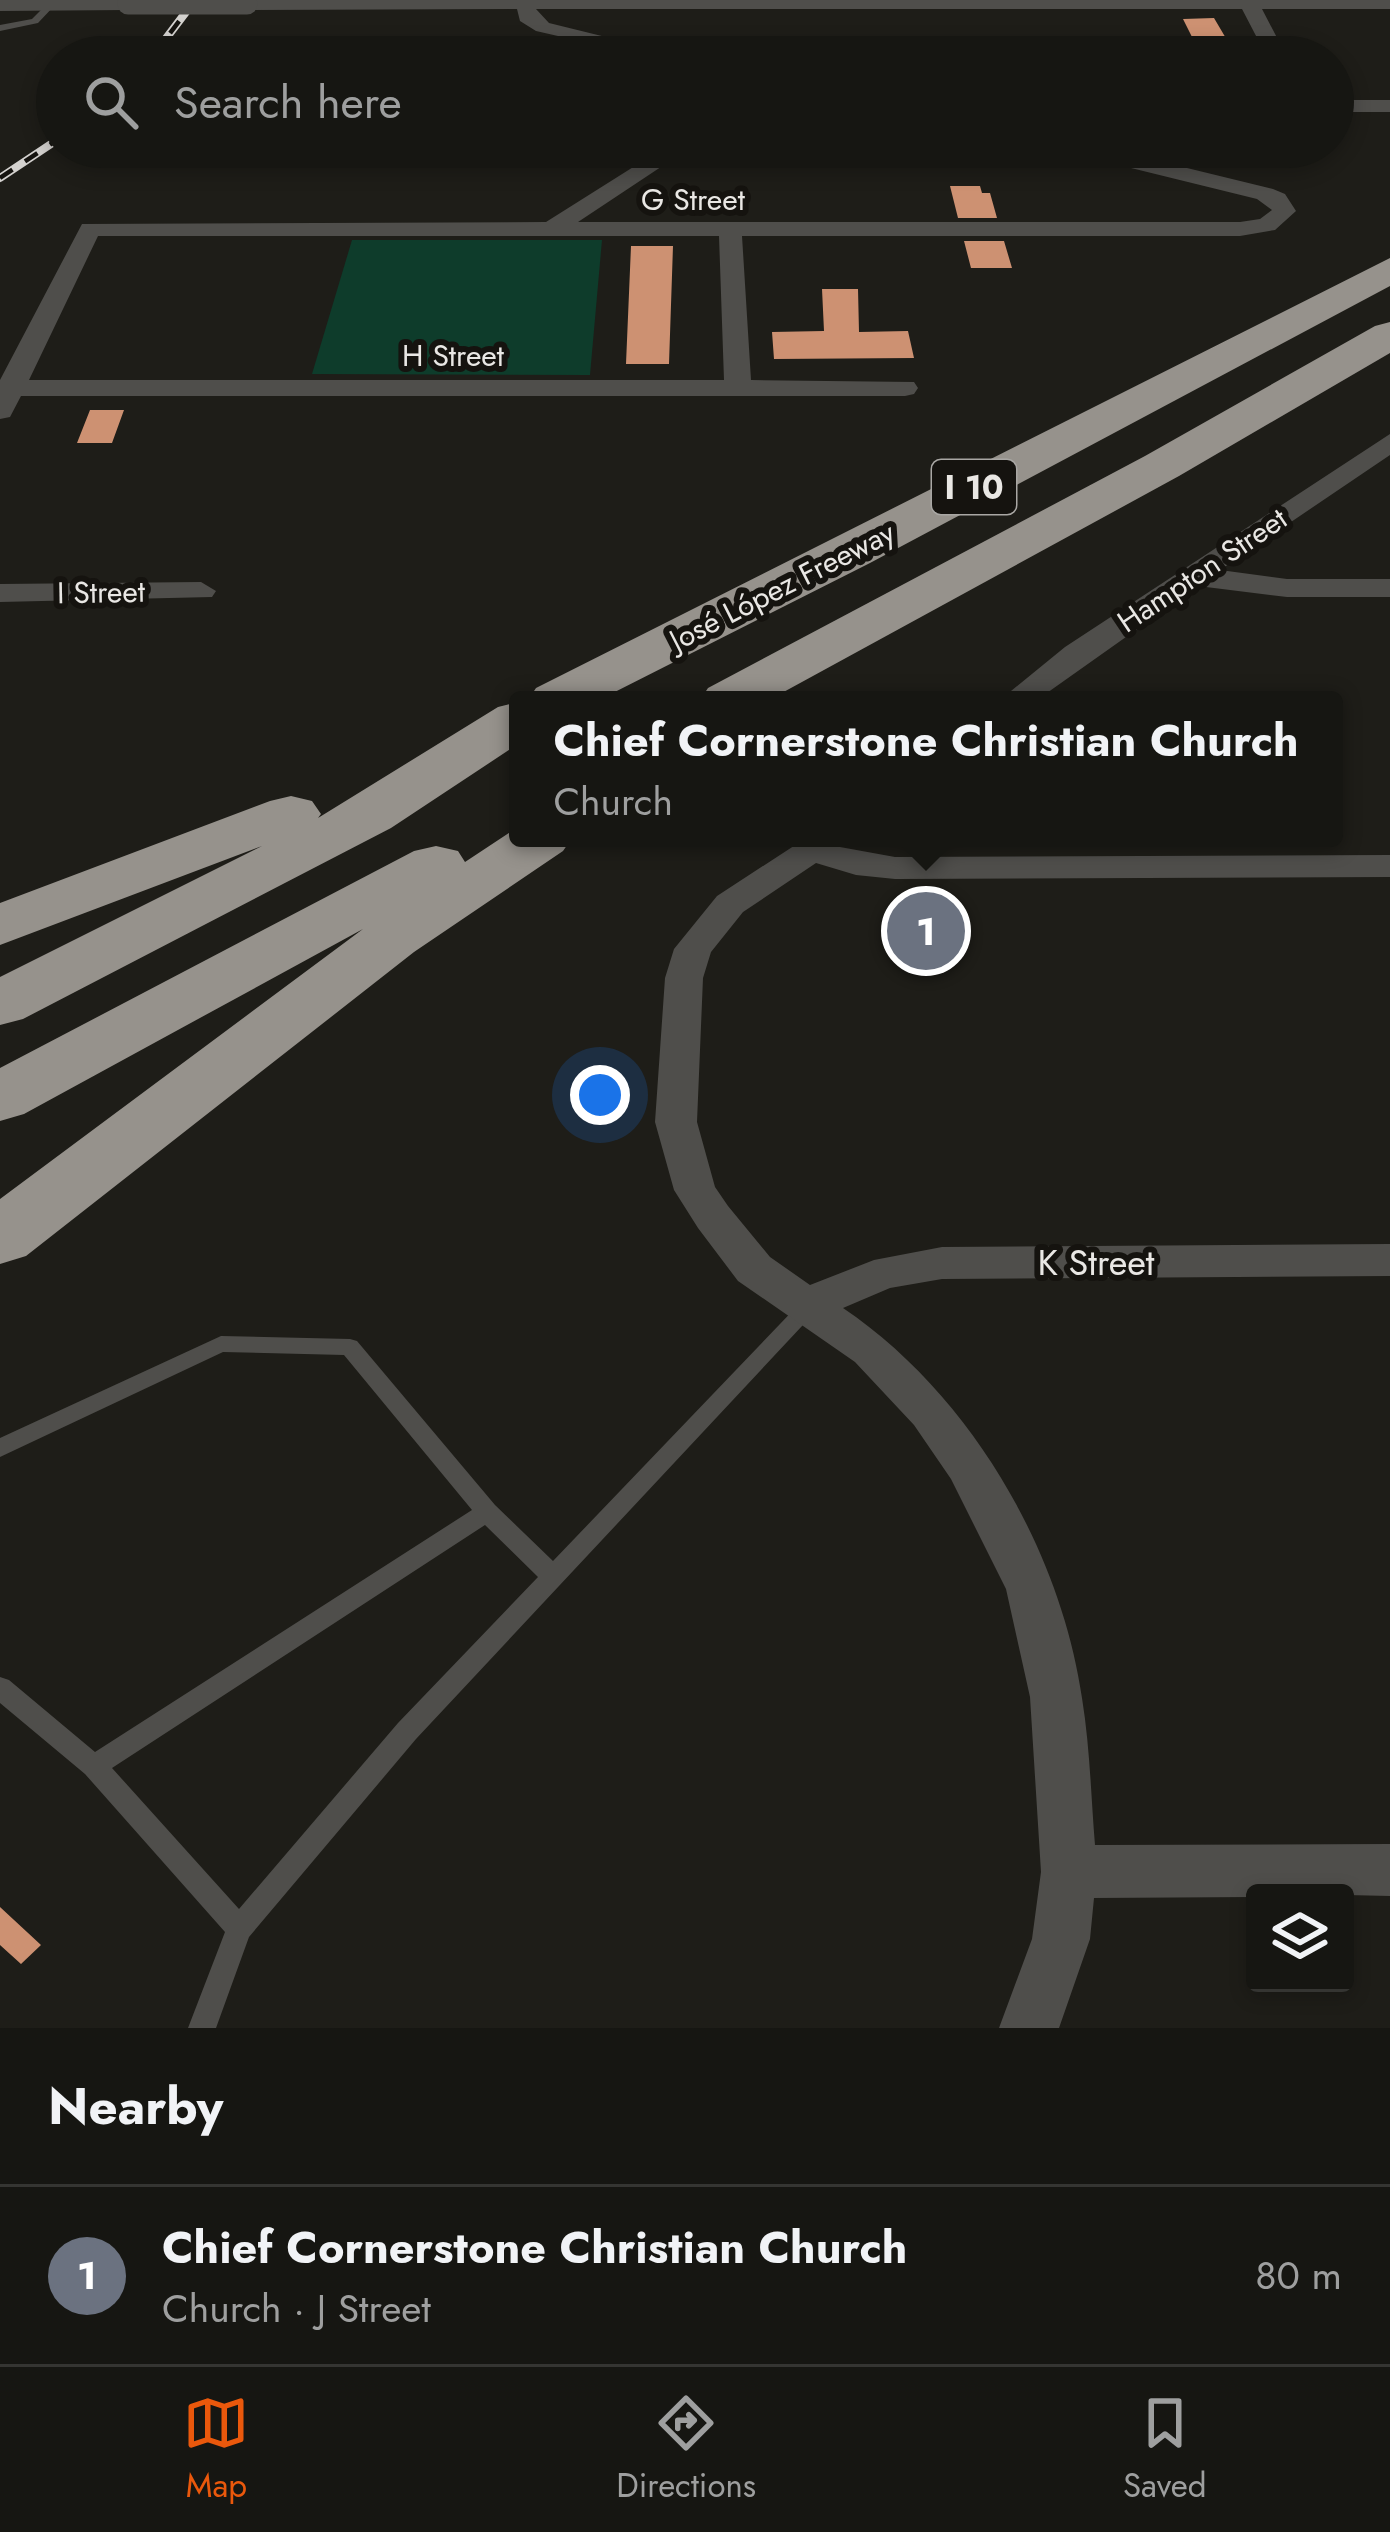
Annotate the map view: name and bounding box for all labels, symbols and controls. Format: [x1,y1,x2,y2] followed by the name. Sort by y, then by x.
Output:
[36,36,1354,168] search box
[78,69,144,135] icon: search
[174,70,402,135] text: Search here
[641,178,746,221] street label: G Street
[402,334,505,377] street label: H Street
[932,460,1016,514] road number: I 10
[1109,497,1296,643] street label: Hampton Street
[658,510,903,663] street label: José López Freeway
[57,570,146,614] street label: I Street
[509,691,1343,847] popup
[553,708,1299,773] text: Chief Cornerstone Christian Church
[553,773,673,830] text: Church
[887,886,965,976] pin: 1
[570,1065,630,1125] your location
[1037,1236,1155,1288] street label: K Street
[1246,1884,1354,1992] map controls
[1246,1884,1354,1992] button: layers
[48,2069,223,2143] text: Nearby
[162,2215,907,2280] text: Chief Cornerstone Christian Church
[77,2247,97,2304] text: 1
[1255,2247,1342,2304] text: 80 m
[162,2280,431,2337] text: Church · J Street
[183,2390,249,2509] tab: Map
[616,2390,756,2509] tab: Directions
[1123,2390,1207,2509] tab: Saved

